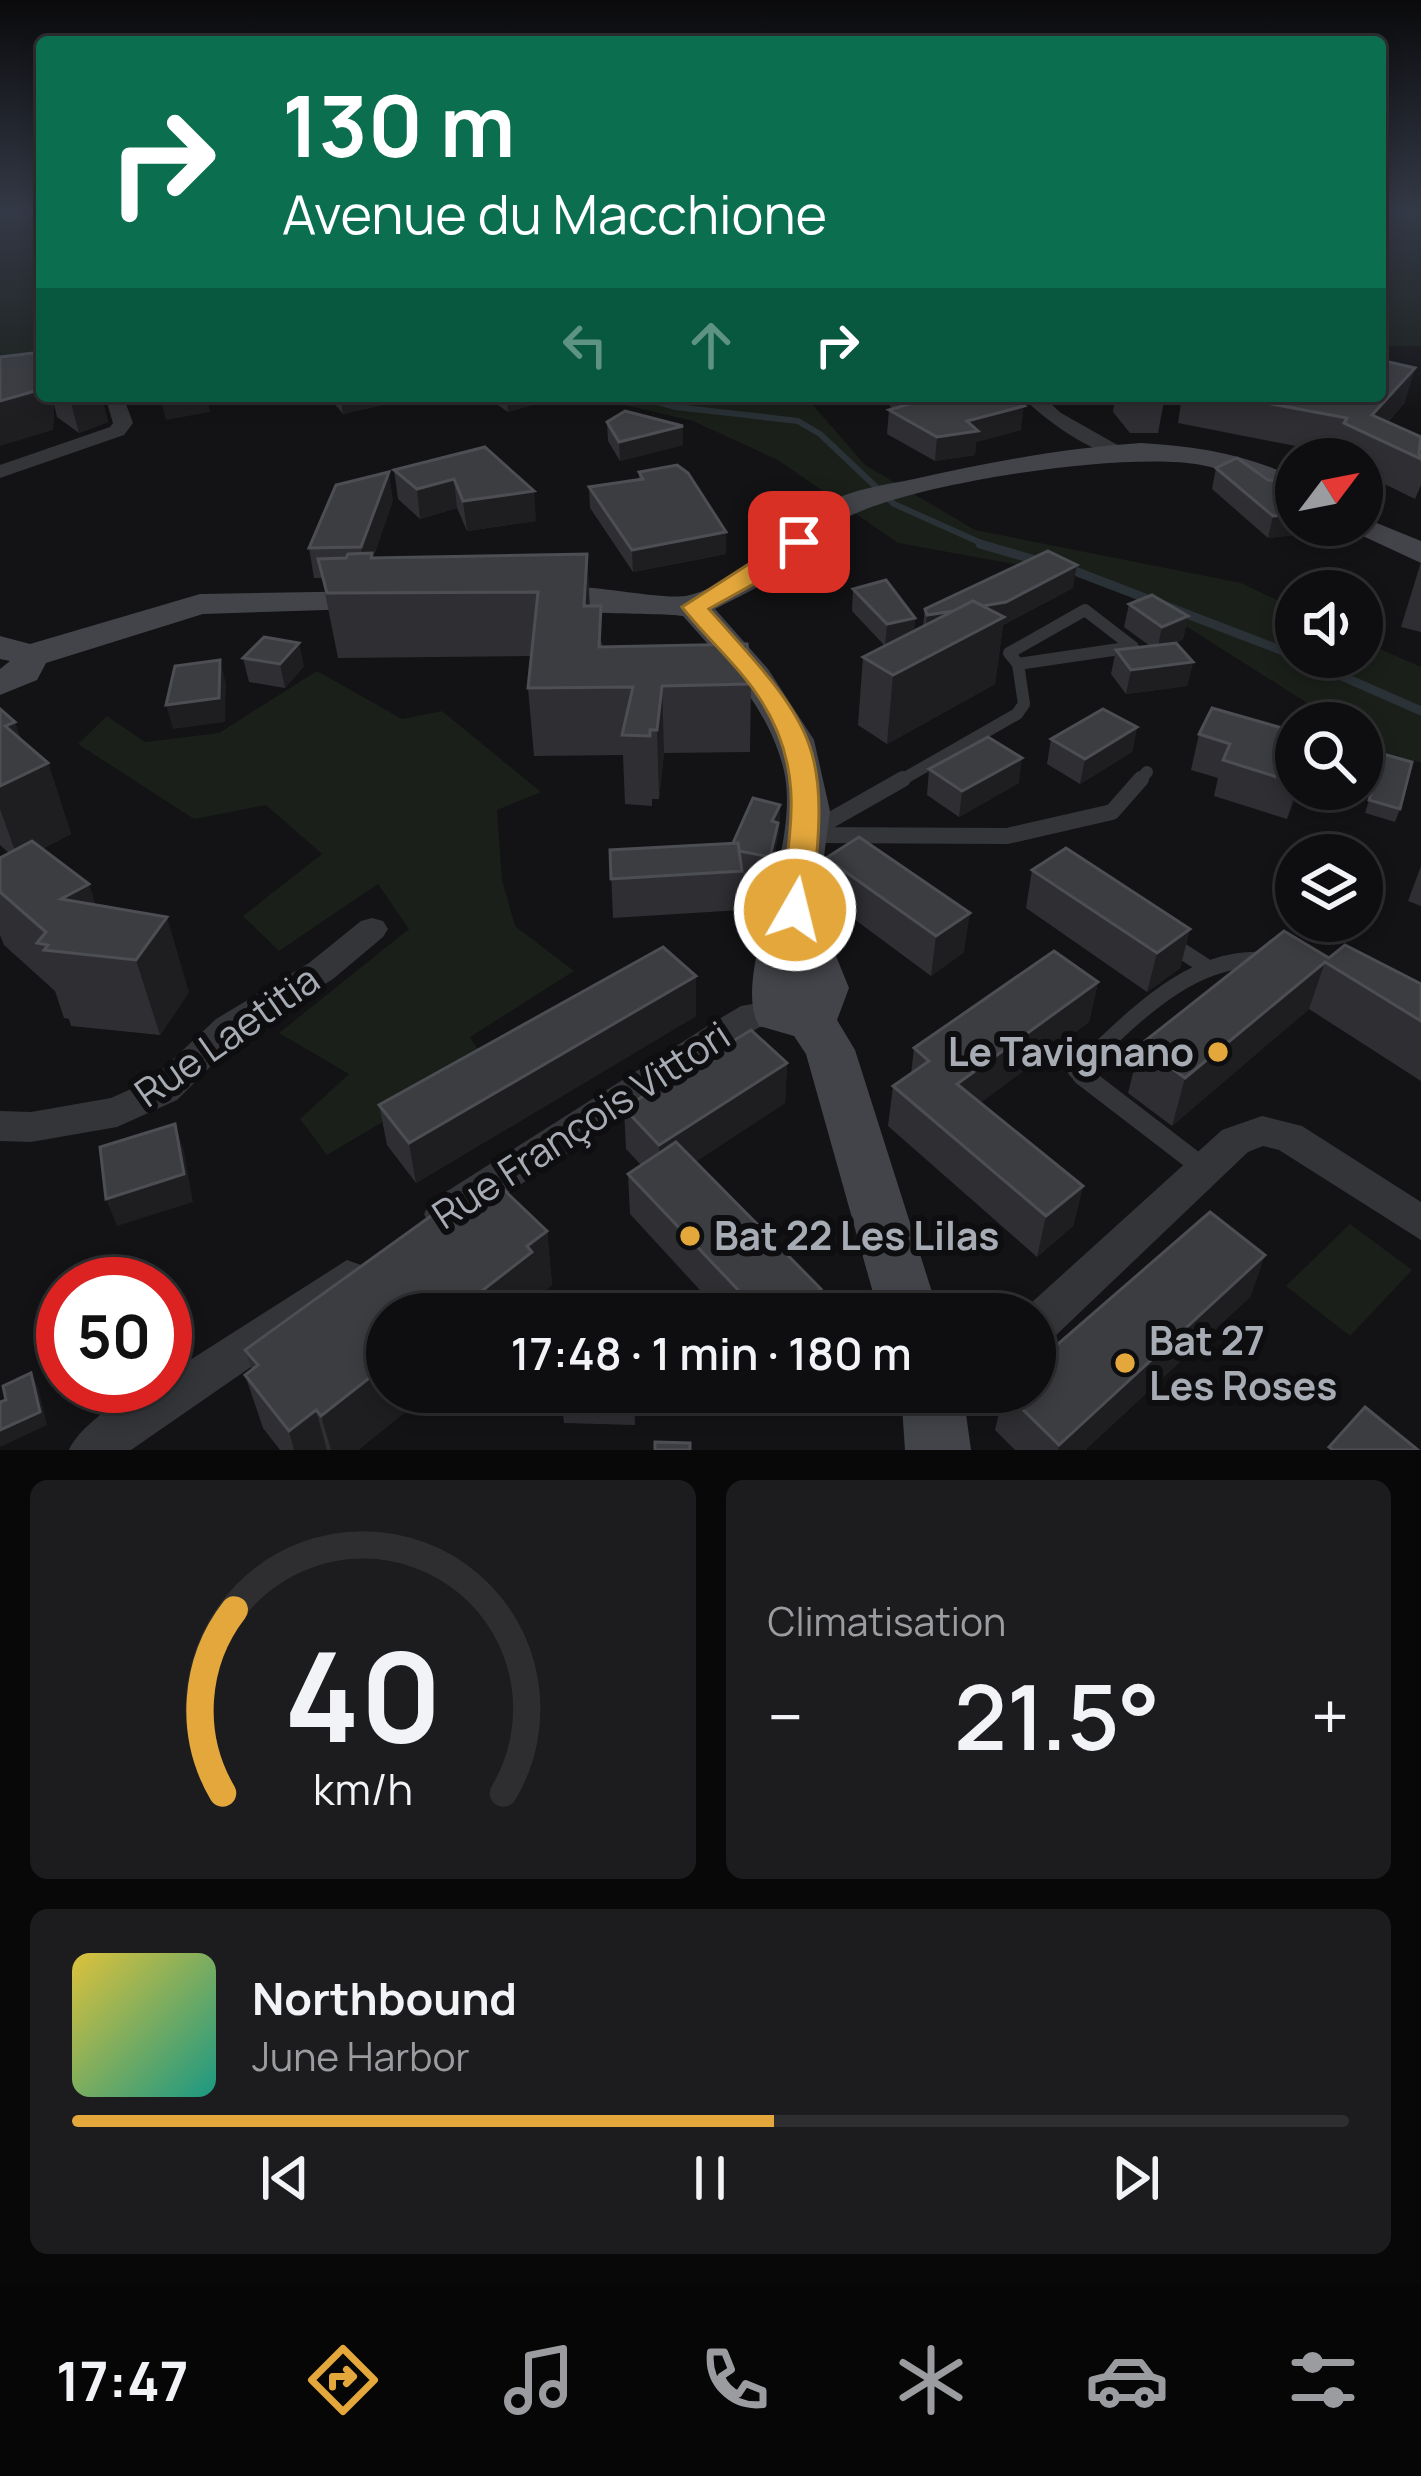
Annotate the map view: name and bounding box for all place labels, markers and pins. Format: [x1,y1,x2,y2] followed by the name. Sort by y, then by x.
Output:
[748,491,850,593] pin
[948,1024,1194,1078] place label: Le Tavignano
[1205,1039,1231,1065] marker: Le Tavignano
[714,1208,999,1262] place label: Bat 22 Les Lilas
[677,1223,703,1249] marker: Bat 22 Les Lilas
[1149,1313,1337,1412] place label: Bat 27 Les Roses
[1112,1350,1138,1376] marker: Bat 27 Les Roses

